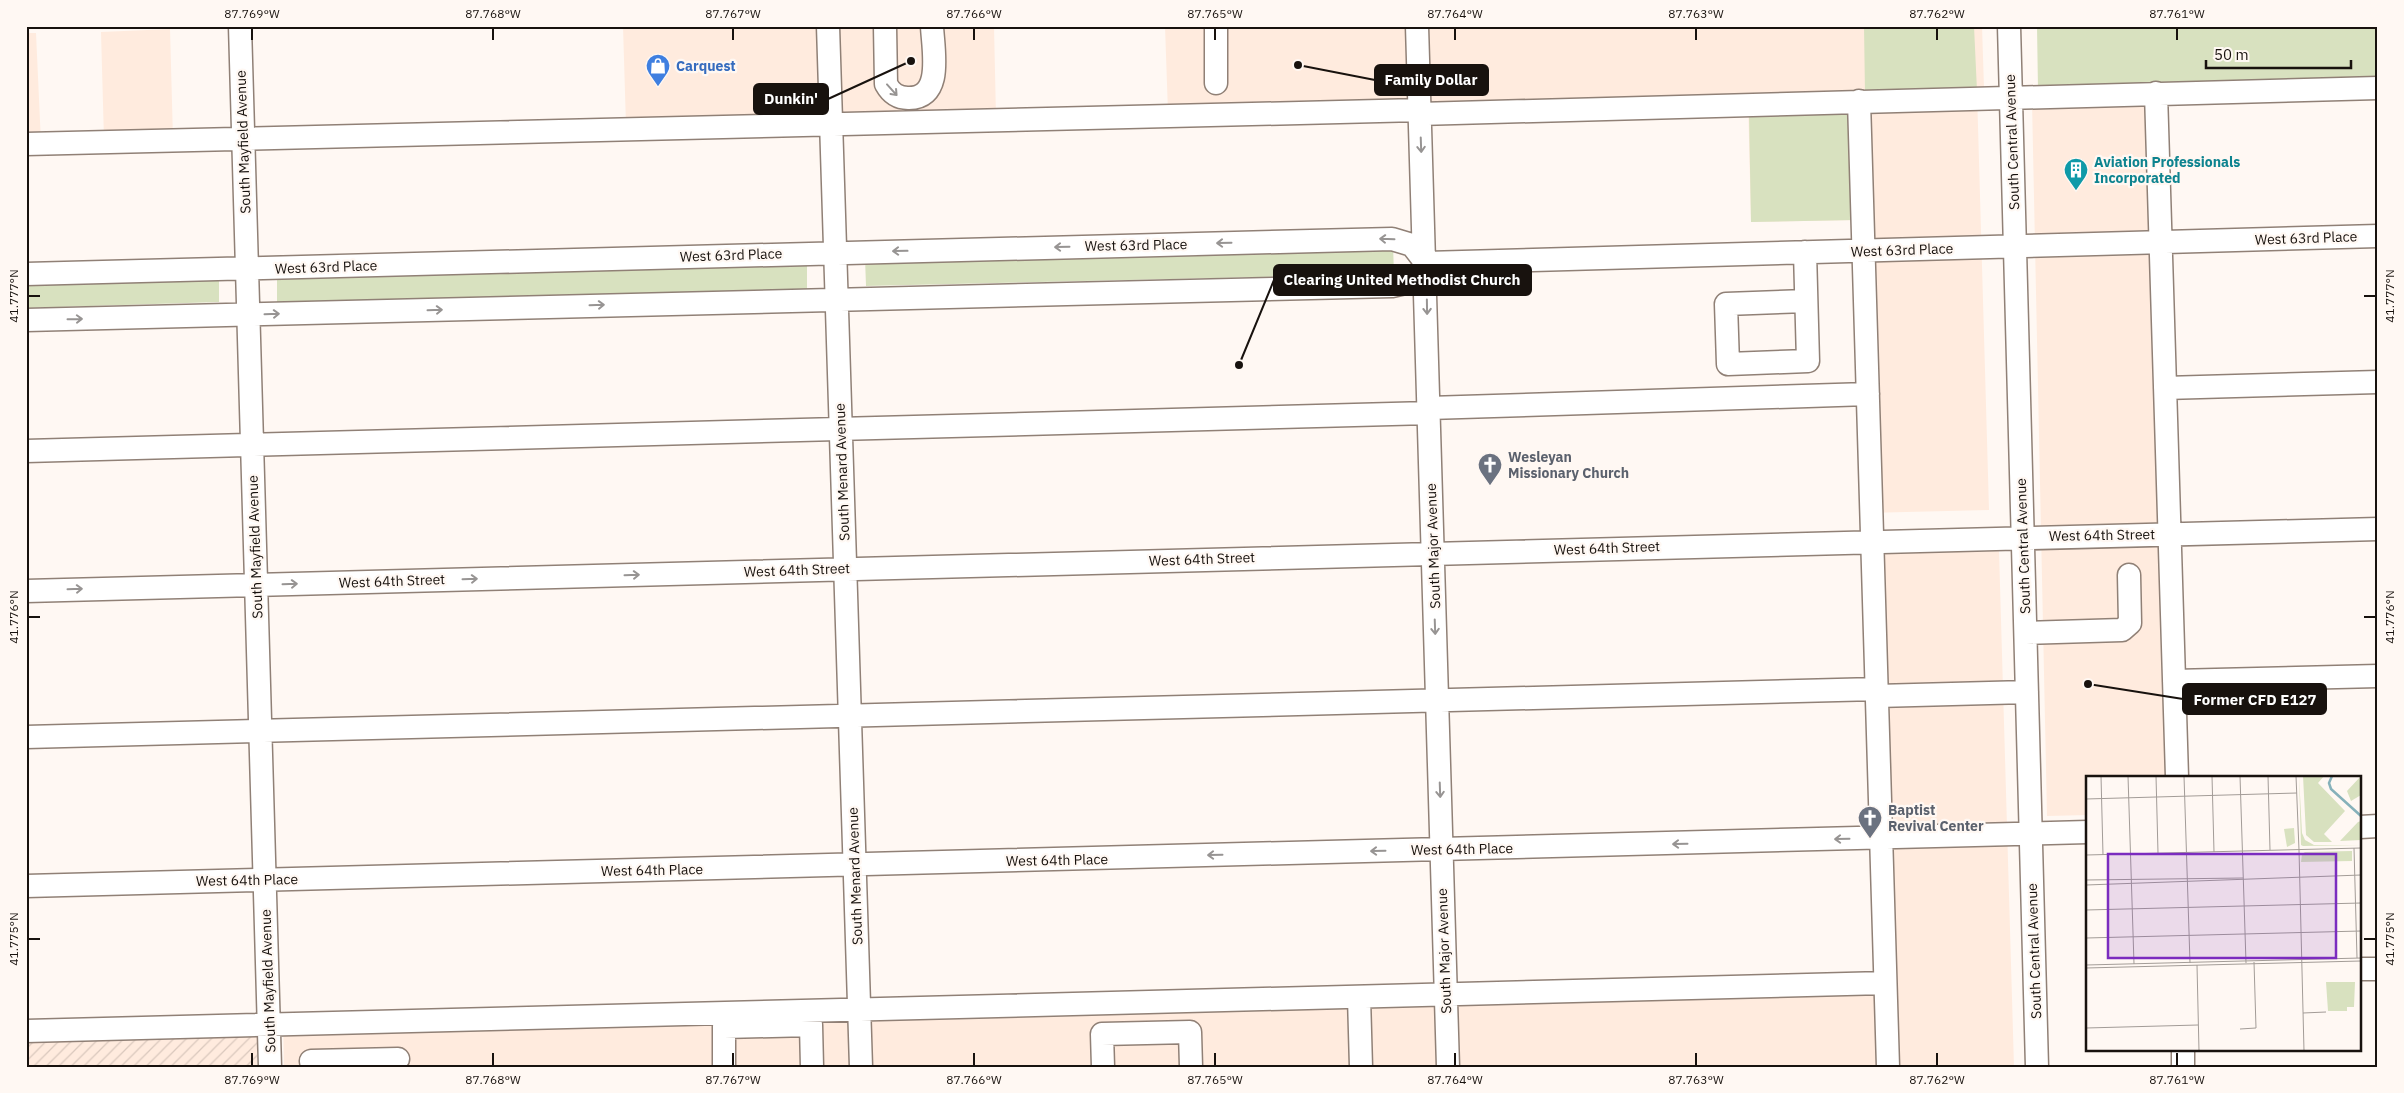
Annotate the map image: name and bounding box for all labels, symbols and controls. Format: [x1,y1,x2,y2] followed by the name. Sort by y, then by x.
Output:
[224,6,280,21] text: 87.769°W
[465,6,521,21] text: 87.768°W
[705,6,761,21] text: 87.767°W
[946,6,1002,21] text: 87.766°W
[1187,6,1243,21] text: 87.765°W
[1427,6,1483,21] text: 87.764°W
[1668,6,1724,21] text: 87.763°W
[1909,6,1965,21] text: 87.762°W
[2149,6,2205,21] text: 87.761°W
[2206,38,2352,70] scale bar
[2214,45,2249,64] text: 50 m
[645,53,671,87] shop icon: Carquest
[676,57,736,75] place label: Carquest
[1375,65,1488,95] callout: Family Dollar
[231,70,254,214] street label: South Mayfield Avenue
[1385,70,1477,89] text: Family Dollar
[2001,74,2023,210] street label: South Central Avenue
[885,83,897,96] one-way arrow
[754,84,828,114] callout: Dunkin'
[764,89,818,108] text: Dunkin'
[1416,137,1425,153] one-way arrow
[2094,153,2240,187] place label: Aviation Professionals Incorporated
[2063,157,2089,191] building icon: Aviation Professionals Incorporated
[2254,227,2358,249] street label: West 63rd Place
[1085,235,1188,255] street label: West 63rd Place
[1379,235,1395,244] one-way arrow
[1217,238,1233,248] one-way arrow
[1850,239,1954,261] street label: West 63rd Place
[1054,242,1070,252] one-way arrow
[679,244,783,266] street label: West 63rd Place
[892,246,908,256] one-way arrow
[274,256,378,278] street label: West 63rd Place
[1274,265,1531,295] callout: Clearing United Methodist Church
[6,269,21,323] text: 41.777°N
[2382,269,2397,323] text: 41.777°N
[1283,270,1521,289] text: Clearing United Methodist Church
[1422,299,1431,315] one-way arrow
[589,301,605,310] one-way arrow
[426,305,443,315] one-way arrow
[264,309,280,319] one-way arrow
[66,314,83,324] one-way arrow
[831,403,853,541] street label: South Menard Avenue
[1508,448,1629,482] place label: Wesleyan Missionary Church
[1477,452,1503,486] church icon: Wesleyan Missionary Church
[243,475,266,619] street label: South Mayfield Avenue
[2012,478,2034,614] street label: South Central Avenue
[1422,483,1444,609] street label: South Major Avenue
[2049,525,2155,545] street label: West 64th Street
[1554,537,1660,559] street label: West 64th Street
[1149,548,1255,570] street label: West 64th Street
[744,559,850,581] street label: West 64th Street
[339,570,445,592] street label: West 64th Street
[624,570,640,579] one-way arrow
[462,574,478,584] one-way arrow
[282,579,298,588] one-way arrow
[67,585,83,594] one-way arrow
[6,590,21,644] text: 41.776°N
[2382,590,2397,644] text: 41.776°N
[1430,618,1440,635] one-way arrow
[2183,684,2326,714] callout: Former CFD E127
[2194,690,2316,709] text: Former CFD E127
[2086,776,2362,1050] inset map
[1435,781,1444,797] one-way arrow
[1888,801,1984,835] place label: Baptist Revival Center
[1857,805,1883,839] church icon: Baptist Revival Center
[844,807,866,945] street label: South Menard Avenue
[1835,835,1851,844] one-way arrow
[1411,839,1514,859] street label: West 64th Place
[1672,839,1688,848] one-way arrow
[1370,846,1386,856] one-way arrow
[1006,850,1109,870] street label: West 64th Place
[1207,851,1223,860] one-way arrow
[601,860,704,880] street label: West 64th Place
[196,870,299,890] street label: West 64th Place
[2023,883,2045,1019] street label: South Central Avenue
[1433,888,1455,1014] street label: South Major Avenue
[256,909,279,1053] street label: South Mayfield Avenue
[6,912,21,966] text: 41.775°N
[2382,912,2397,966] text: 41.775°N
[224,1072,280,1087] text: 87.769°W
[465,1072,521,1087] text: 87.768°W
[705,1072,761,1087] text: 87.767°W
[946,1072,1002,1087] text: 87.766°W
[1187,1072,1243,1087] text: 87.765°W
[1427,1072,1483,1087] text: 87.764°W
[1668,1072,1724,1087] text: 87.763°W
[1909,1072,1965,1087] text: 87.762°W
[2149,1072,2205,1087] text: 87.761°W

